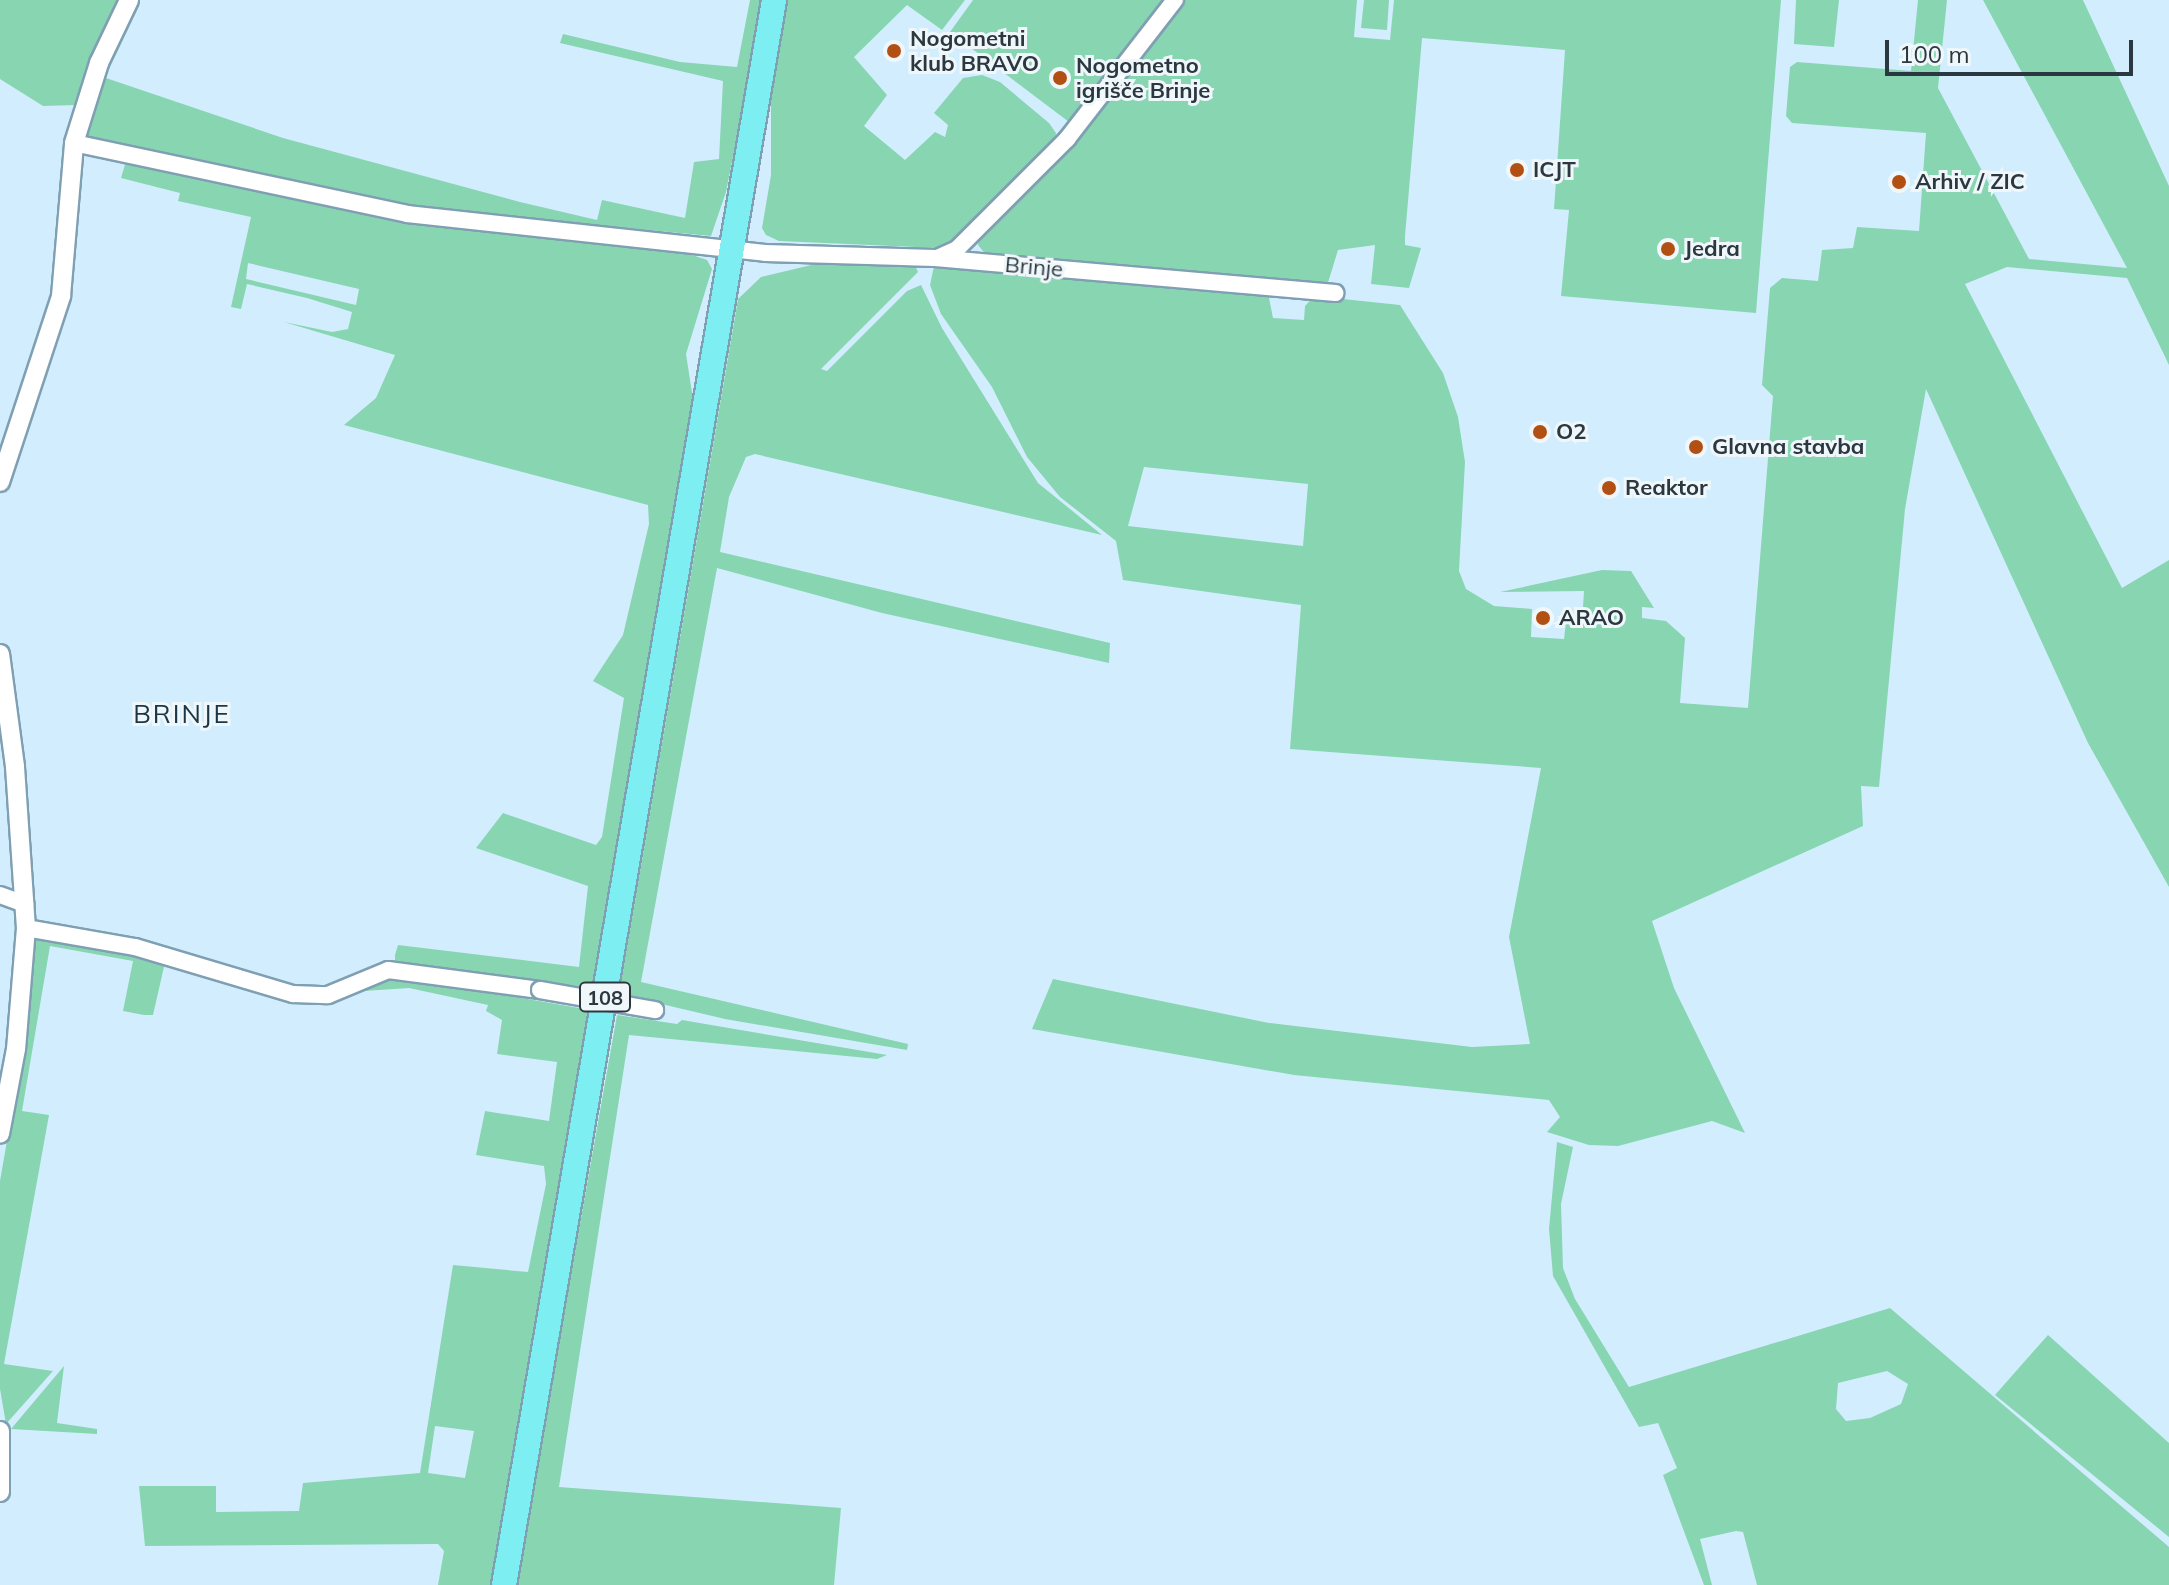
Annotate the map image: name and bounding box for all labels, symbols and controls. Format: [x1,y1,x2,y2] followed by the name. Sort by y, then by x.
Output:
[1889,24,2137,74] scale bar
[910,25,1039,76] place label: Nogometni klub BRAVO
[1899,39,1970,69] text: 100 m
[885,42,903,60] marker: Nogometni klub BRAVO
[1076,52,1210,104] place label: Nogometno igrišče Brinje
[1051,69,1069,87] marker: Nogometno igrišče Brinje
[1533,157,1576,183] place label: ICJT
[1508,161,1526,179] marker: ICJT
[1915,169,2025,195] place label: Arhiv / ZIC
[1890,173,1908,191] marker: Arhiv / ZIC
[1684,236,1740,262] place label: Jedra
[1659,240,1677,258] marker: Jedra
[1004,251,1064,283] street label: Brinje
[1556,419,1587,445] place label: O2
[1531,423,1549,441] marker: O2
[1712,434,1864,460] place label: Glavna stavba
[1687,438,1705,456] marker: Glavna stavba
[1625,475,1708,501] place label: Reaktor
[1600,479,1618,497] marker: Reaktor
[1559,605,1624,631] place label: ARAO
[1534,609,1552,627] marker: ARAO
[133,698,231,730] district label: BRINJE
[579,981,631,1013] road number: 108

